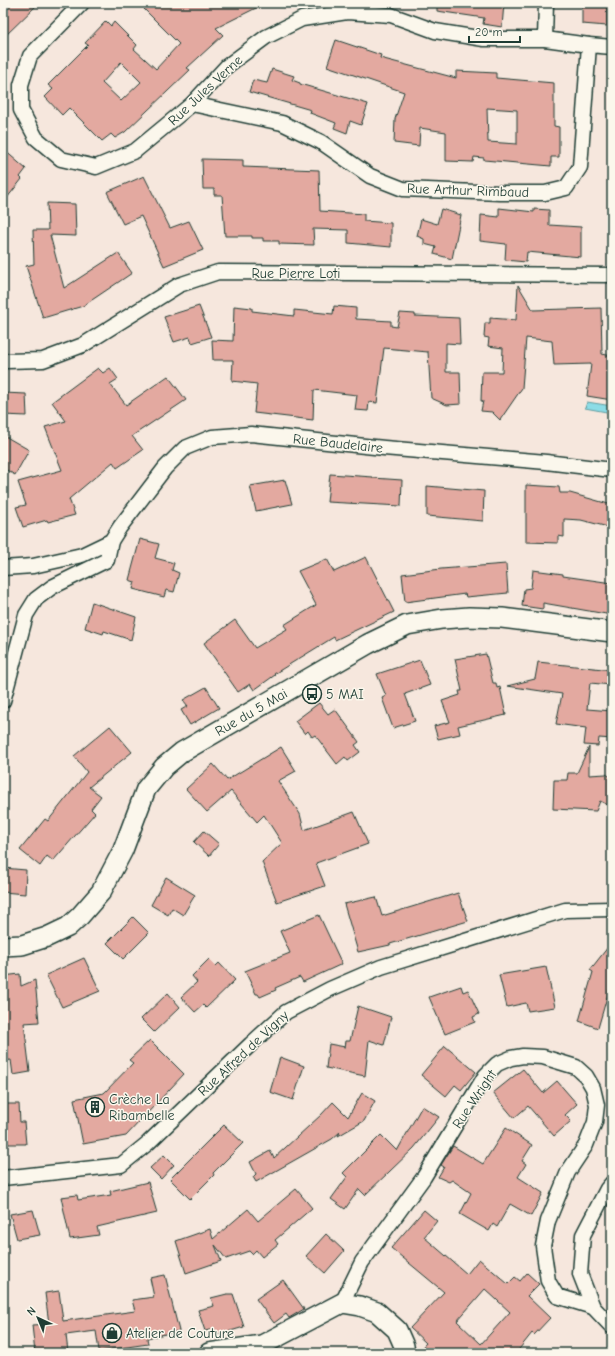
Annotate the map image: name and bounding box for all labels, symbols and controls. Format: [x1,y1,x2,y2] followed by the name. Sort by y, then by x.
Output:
[469,18,520,44] scale bar
[475,25,503,39] text: 20 m
[165,52,246,129] street label: Rue Jules Verne
[407,180,529,201] street label: Rue Arthur Rimbaud
[252,265,340,282] street label: Rue Pierre Loti
[292,430,384,457] street label: Rue Baudelaire
[301,683,323,705] bus stop icon: 5 MAI
[212,685,291,740] street label: Rue du 5 Mai
[326,686,364,703] place label: 5 MAI
[194,1006,293,1100] street label: Rue Alfred de Vigny
[449,1066,501,1132] street label: Rue Wright
[109,1091,174,1124] place label: Crèche La Ribambelle
[84,1096,106,1118] building icon: Crèche La Ribambelle
[18,1298,58,1338] north arrow
[24,1304,39,1318] text: N
[101,1322,123,1344] shop icon: Atelier de Couture
[126,1325,234,1342] place label: Atelier de Couture

